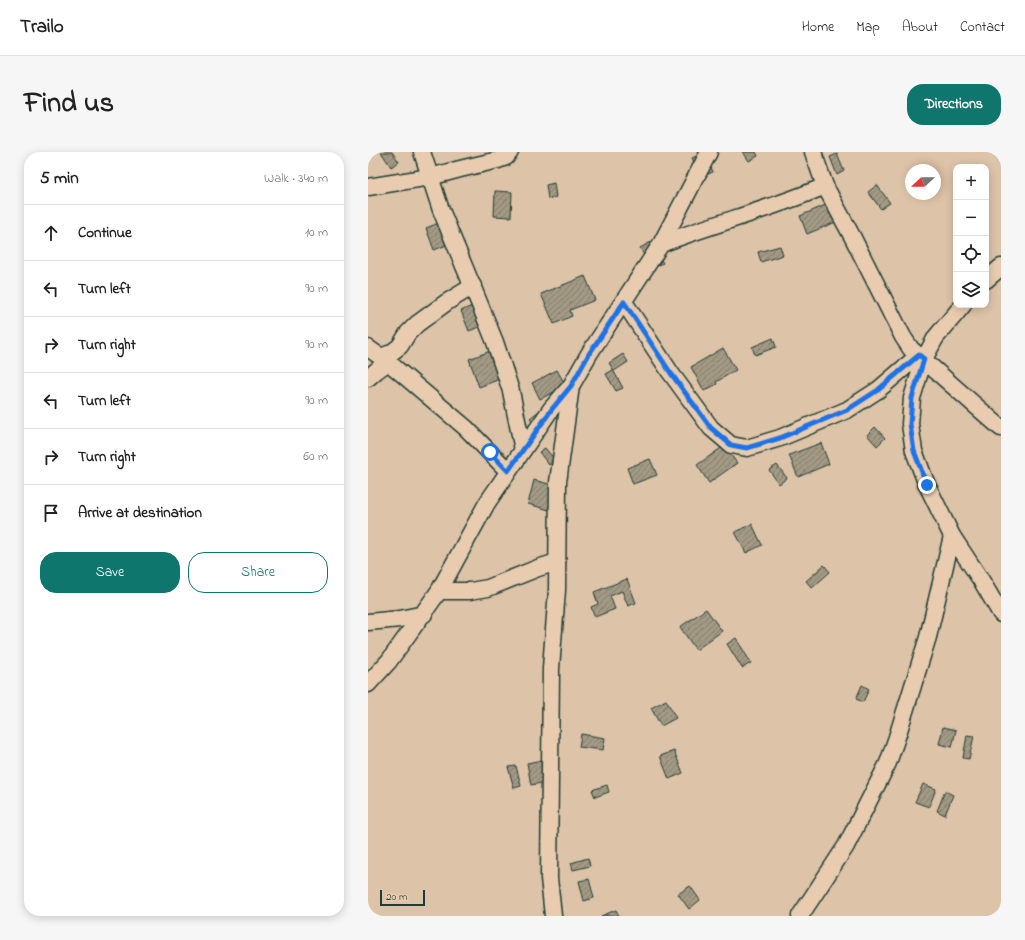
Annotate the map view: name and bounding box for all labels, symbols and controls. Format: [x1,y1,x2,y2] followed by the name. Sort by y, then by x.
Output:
[20,14,64,41] text: Trailo
[802,17,834,38] text: Home
[856,17,880,38] text: Map
[902,17,938,38] text: About
[960,17,1005,38] text: Contact
[24,84,114,125] text: Find us
[907,84,1001,125] button: Directions
[905,164,941,200] north arrow
[953,164,989,308] map controls
[953,164,989,200] button: +
[40,166,79,191] text: 5 min
[264,169,328,188] text: Walk · 340 m
[953,200,989,236] button: −
[40,222,62,244] icon: ahead
[78,222,132,244] text: Continue
[305,223,328,242] text: 10 m
[953,236,989,272] button: locate
[953,272,989,308] button: layers
[40,278,62,300] icon: left
[78,278,131,300] text: Turn left
[305,279,328,298] text: 90 m
[40,334,62,356] icon: right
[78,334,136,356] text: Turn right
[305,335,328,354] text: 90 m
[40,390,62,412] icon: left
[78,390,131,412] text: Turn left
[305,391,328,410] text: 90 m
[481,443,499,461] route start
[40,446,62,468] icon: right
[78,446,136,468] text: Turn right
[303,447,328,466] text: 60 m
[918,476,936,494] route end
[40,502,62,524] icon: arrive
[78,502,202,524] text: Arrive at destination
[40,552,180,593] button: Save
[188,552,328,593] button: Share
[380,888,425,907] scale bar
[386,889,408,905] text: 20 m

